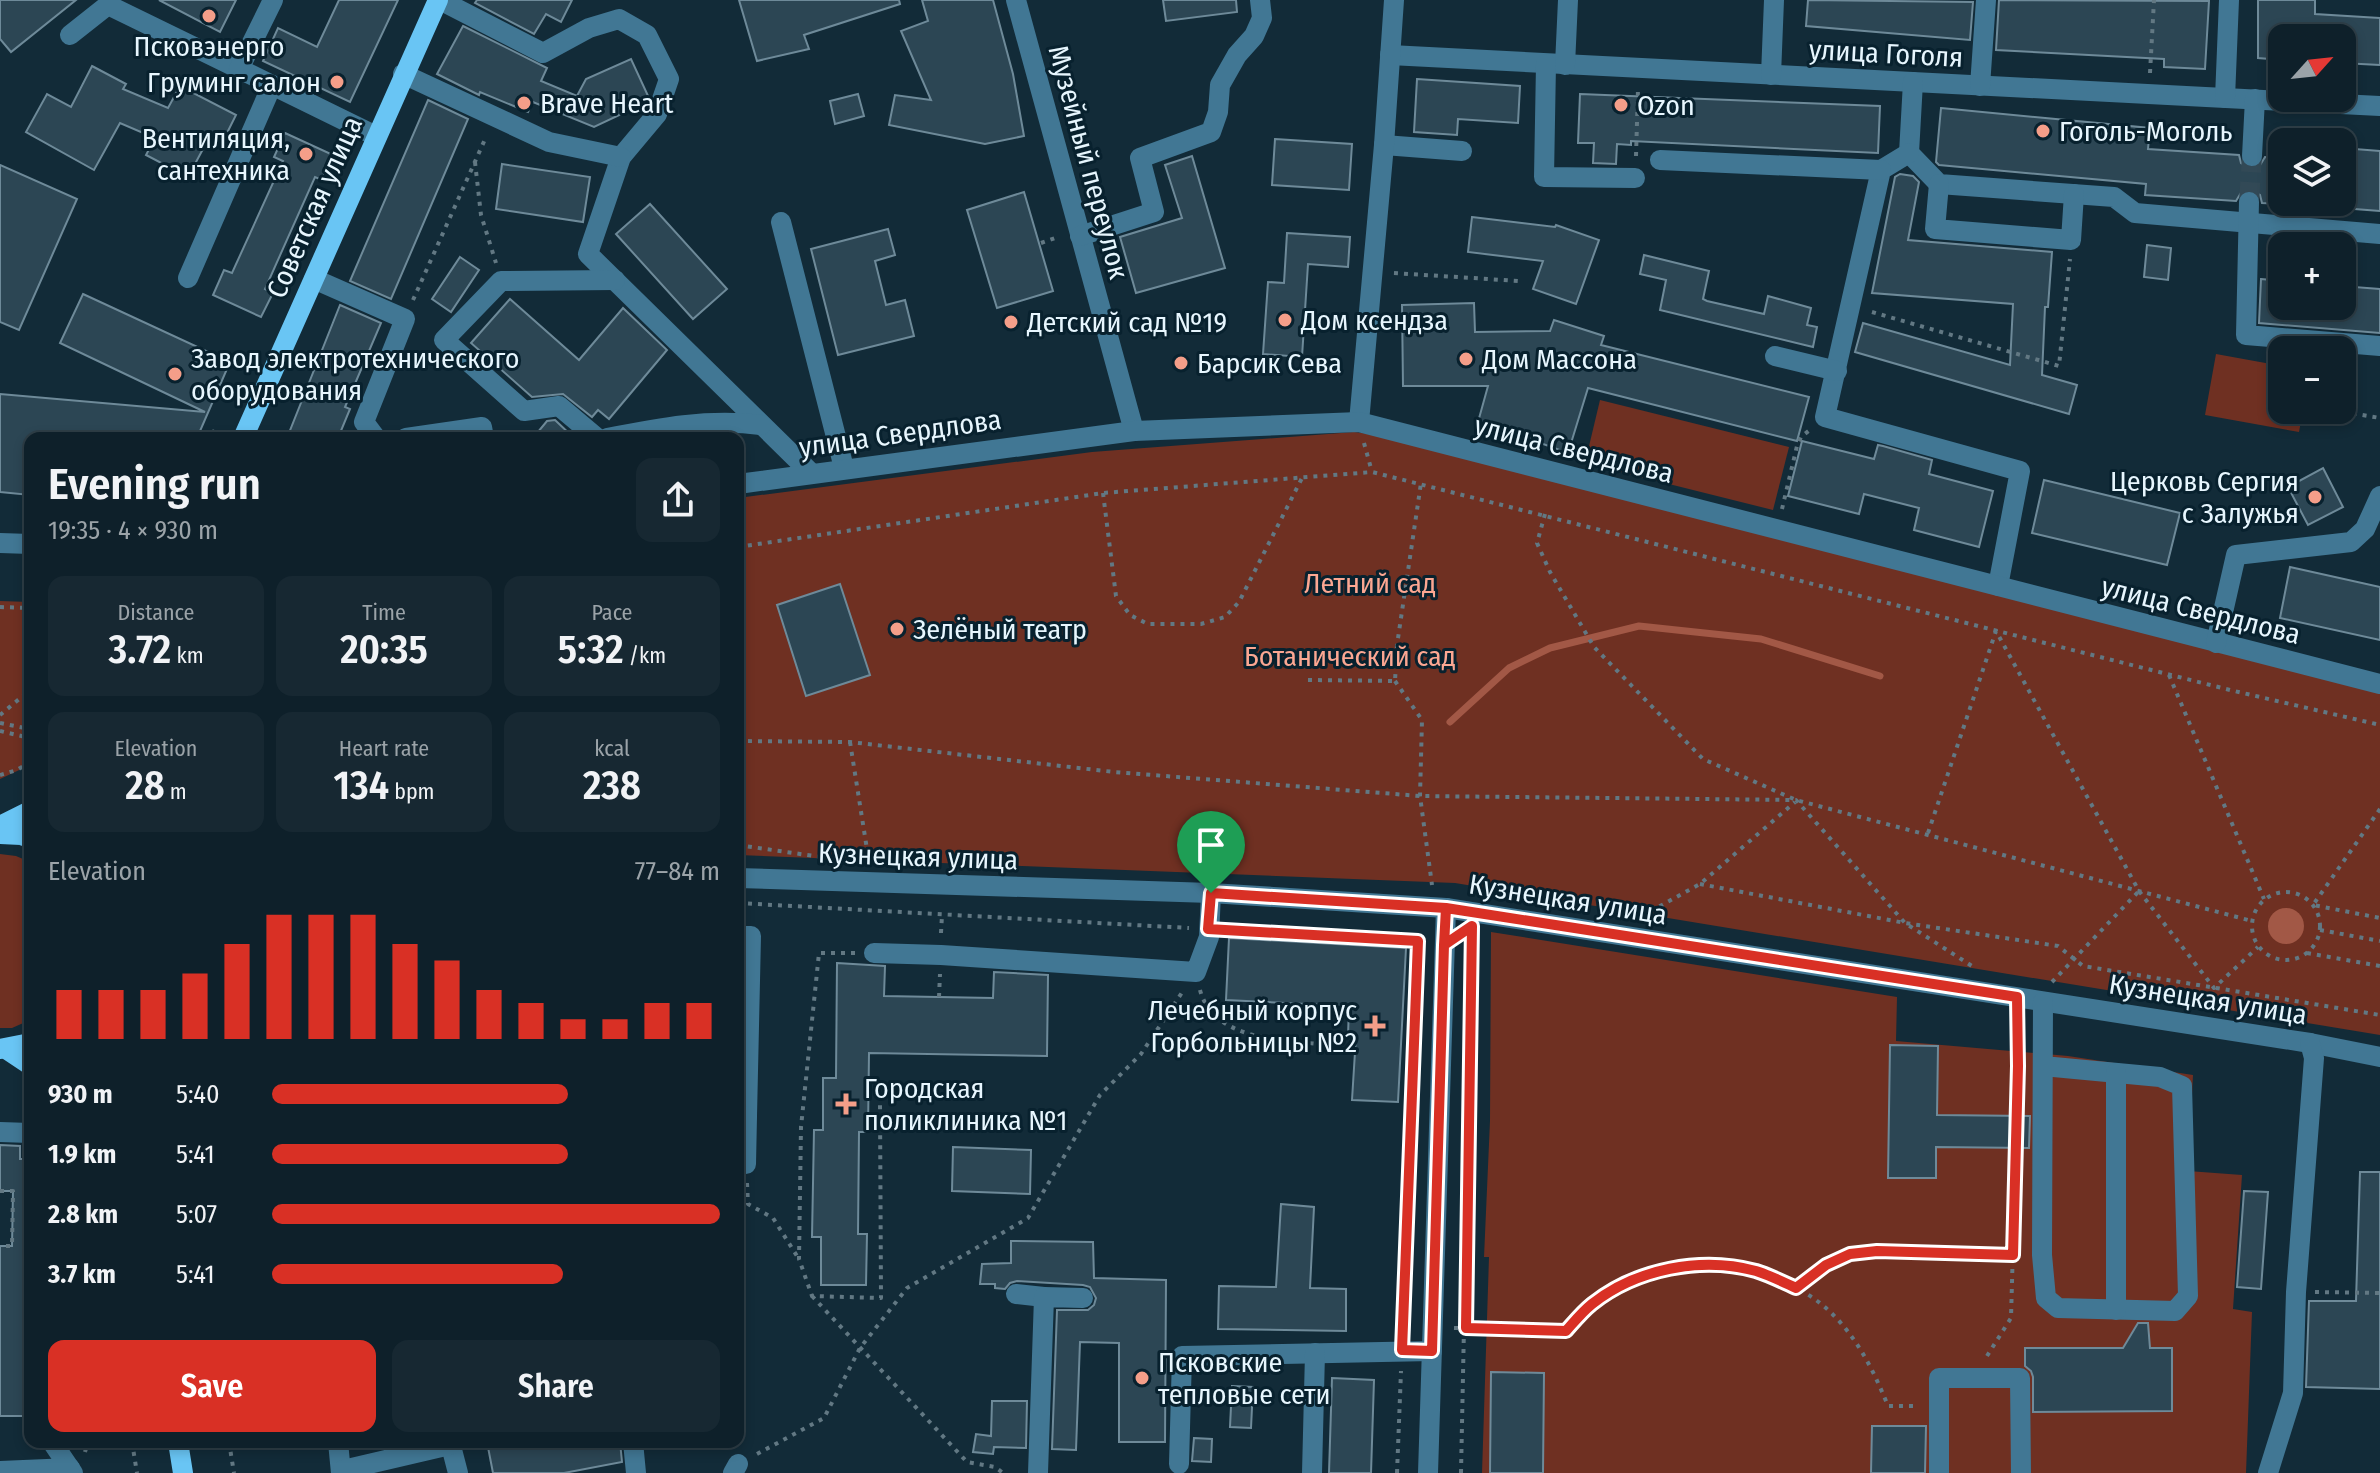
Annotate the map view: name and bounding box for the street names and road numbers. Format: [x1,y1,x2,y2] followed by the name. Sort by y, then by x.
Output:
[1808,33,1964,74] street label: улица Гоголя
[1041,42,1136,282] street label: Музейный переулок
[260,111,369,303] street label: Советская улица
[797,403,1003,464] street label: улица Свердлова
[1471,409,1677,490] street label: улица Свердлова
[2098,570,2304,651] street label: улица Свердлова
[817,837,1019,876] street label: Кузнецкая улица
[1467,868,1669,931] street label: Кузнецкая улица
[2107,968,2309,1031] street label: Кузнецкая улица

